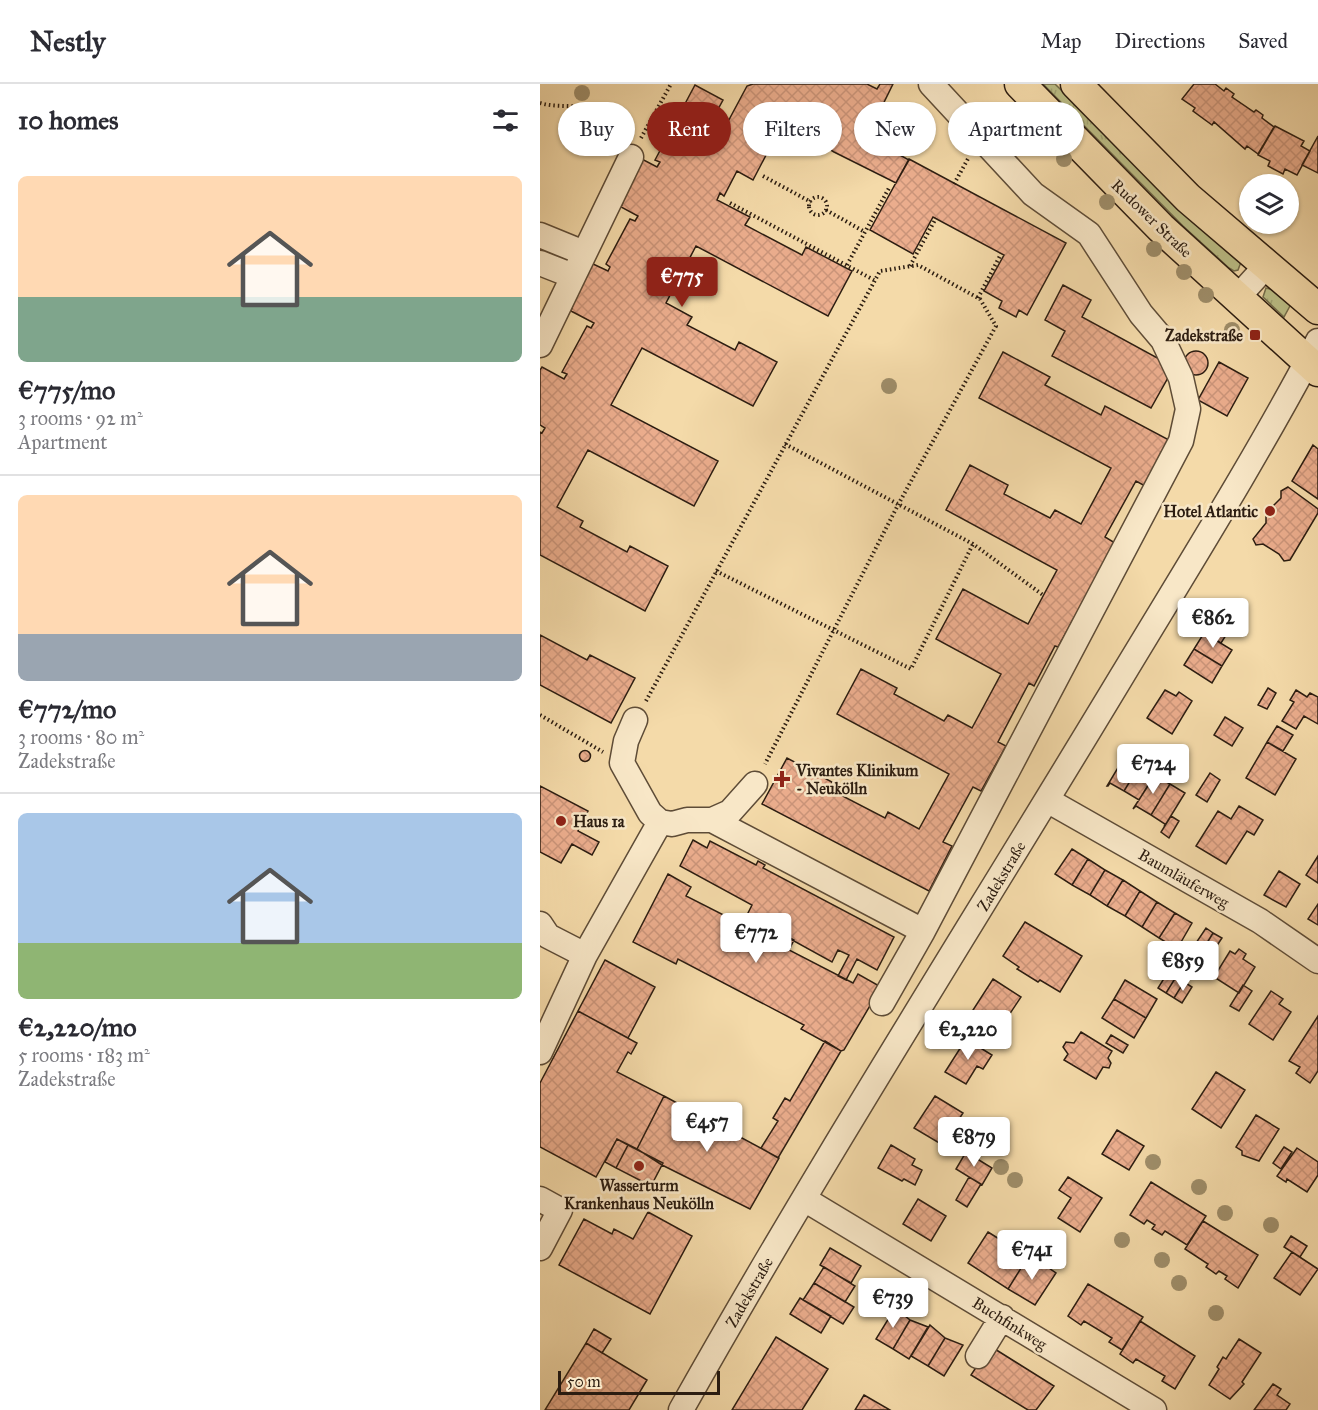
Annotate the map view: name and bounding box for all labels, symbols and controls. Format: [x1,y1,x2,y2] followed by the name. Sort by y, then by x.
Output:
[30,24,105,59] text: Nestly
[1041,28,1082,54] text: Map
[1115,28,1205,54] text: Directions
[1238,28,1288,54] text: Saved
[558,102,635,156] chip: Buy
[647,102,731,156] chip: Rent
[743,102,842,156] chip: Filters
[854,102,936,156] chip: New
[948,102,1084,156] chip: Apartment
[18,104,119,136] text: 10 homes
[489,104,522,137] icon: filters
[1239,174,1299,234] map controls
[1239,174,1299,234] button: layers
[1107,175,1196,262] street label: Rudower Straße
[216,215,324,323] icon: home
[646,257,718,308] pin: €775
[661,264,703,288] text: €775
[1165,326,1243,345] place label: Zadekstraße
[1248,328,1262,342] marker: Zadekstraße
[18,374,115,406] text: €775/mo
[18,406,143,430] text: 3 rooms · 92 m²
[18,430,107,454] text: Apartment
[1163,502,1258,521] place label: Hotel Atlantic
[1263,504,1277,518] marker: Hotel Atlantic
[216,534,324,642] icon: home
[1177,598,1249,649] pin: €862
[1192,605,1234,629] text: €862
[18,693,116,725] text: €772/mo
[18,725,144,749] text: 3 rooms · 80 m²
[1117,744,1189,795] pin: €724
[18,749,116,773] text: Zadekstraße
[1131,751,1175,775] text: €724
[795,761,919,798] place label: Vivantes Klinikum - Neukölln
[773,770,791,788] marker: Vivantes Klinikum - Neukölln
[573,812,626,831] place label: Haus 1a
[554,814,568,828] marker: Haus 1a
[973,838,1030,915] street label: Zadekstraße
[1135,845,1233,913] street label: Baumläuferweg
[216,852,324,960] icon: home
[720,913,792,964] pin: €772
[734,920,778,944] text: €772
[1147,941,1219,992] pin: €859
[1162,948,1204,972] text: €859
[919,1010,1017,1061] pin: €2,220
[18,1011,137,1043] text: €2,220/mo
[939,1017,997,1041] text: €2,220
[18,1043,150,1067] text: 5 rooms · 183 m²
[18,1067,116,1091] text: Zadekstraße
[671,1102,743,1153] pin: €457
[685,1109,729,1133] text: €457
[938,1117,1010,1168] pin: €879
[952,1124,996,1148] text: €879
[632,1159,646,1173] marker: Wasserturm Krankenhaus Neukölln
[564,1176,714,1213] place label: Wasserturm Krankenhaus Neukölln
[996,1230,1068,1281] pin: €741
[1011,1237,1053,1261] text: €741
[722,1253,777,1331] street label: Zadekstraße
[857,1278,929,1329] pin: €739
[872,1285,914,1309] text: €739
[968,1293,1051,1355] street label: Buchfinkweg
[558,1368,720,1396] scale bar
[567,1372,601,1391] text: 50 m

